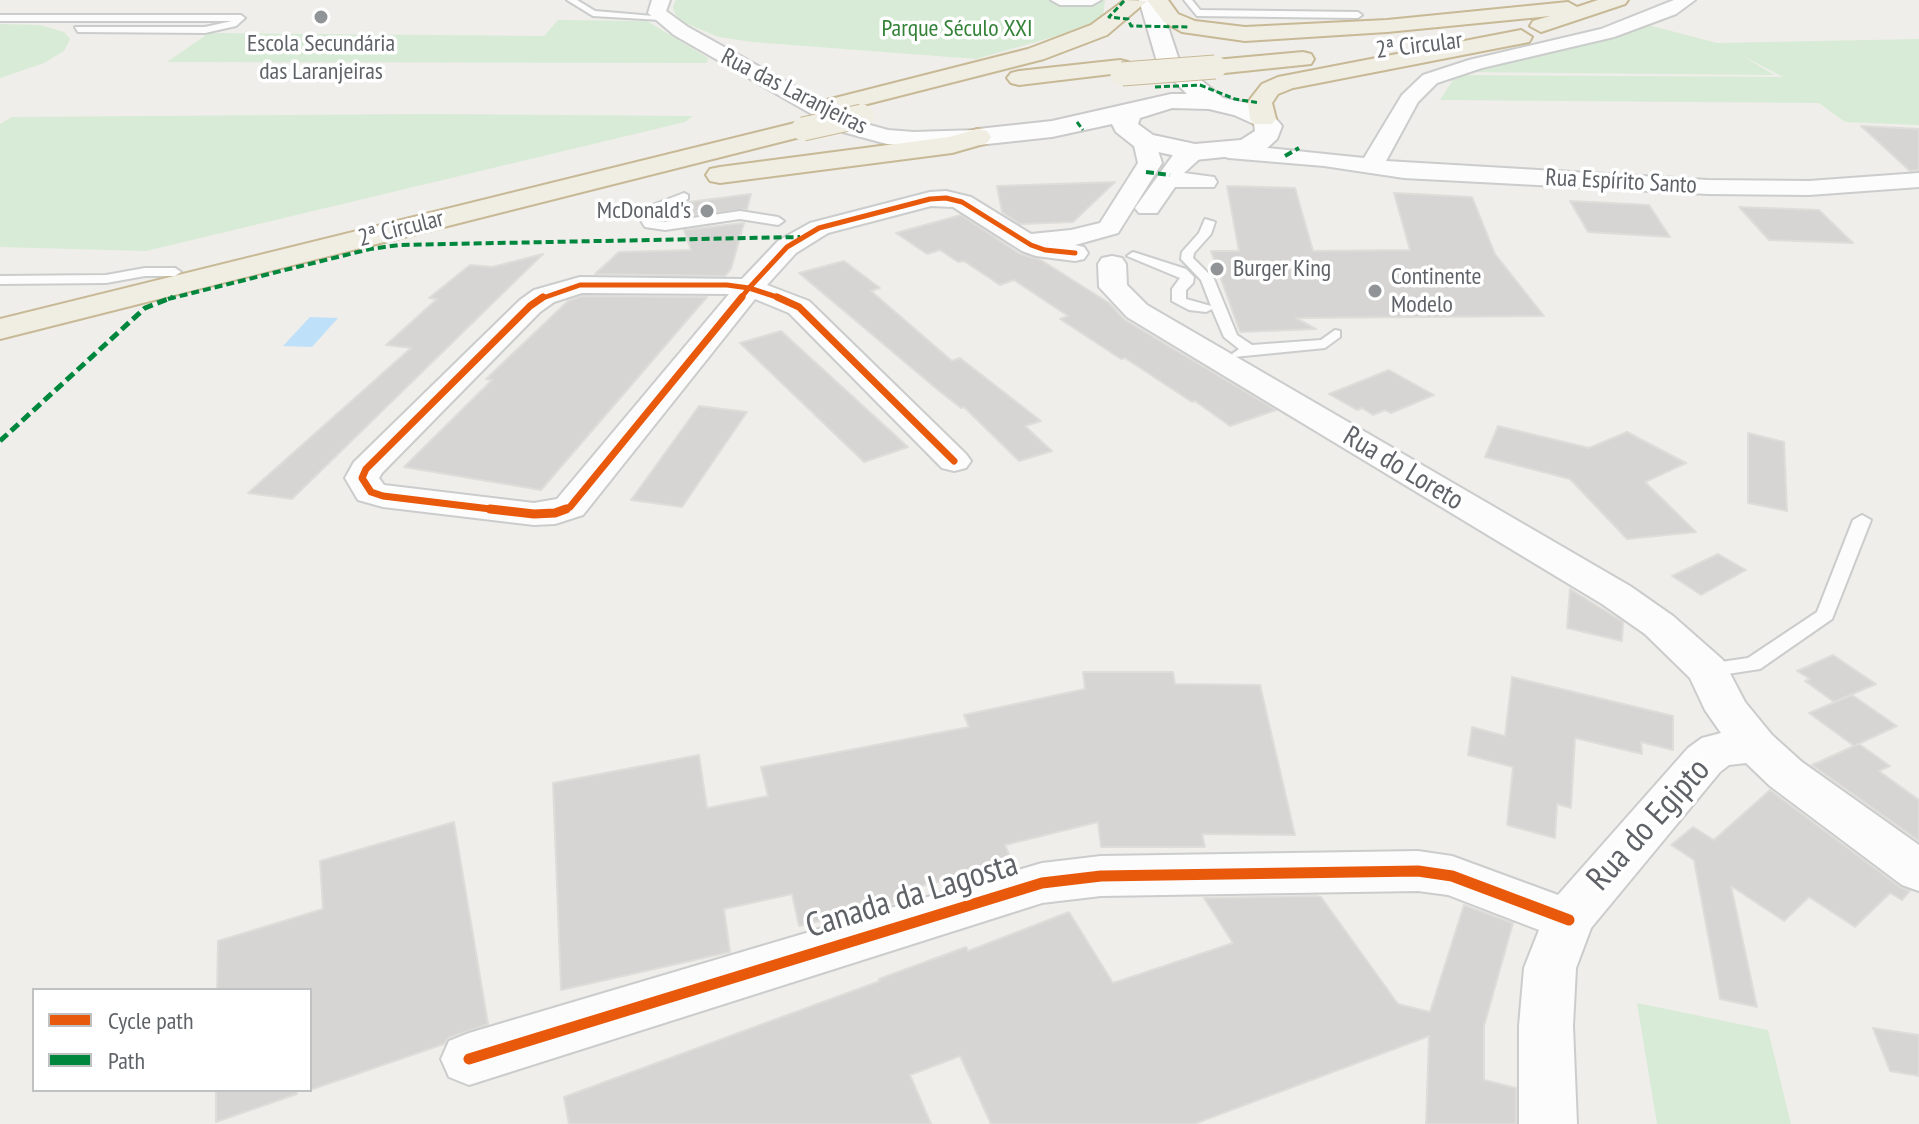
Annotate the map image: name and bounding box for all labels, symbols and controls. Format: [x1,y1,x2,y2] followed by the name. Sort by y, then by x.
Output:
[312,8,330,26] marker: Escola Secundária das Laranjeiras
[881,15,1033,43] park label: Parque Século XXI
[1374,26,1464,66] street label: 2ª Circular
[247,30,395,86] place label: Escola Secundária das Laranjeiras
[716,43,872,141] street label: Rua das Laranjeiras
[1545,164,1697,200] street label: Rua Espírito Santo
[597,197,691,225] place label: McDonald's
[698,202,716,220] marker: McDonald's
[355,205,447,253] street label: 2ª Circular
[1233,255,1331,283] place label: Burger King
[1208,260,1226,278] marker: Burger King
[1391,263,1481,319] place label: Continente Modelo
[1366,282,1384,300] marker: Continente Modelo
[1337,420,1469,518] street label: Rua do Loreto
[1579,751,1719,899] street label: Rua do Egipto
[801,844,1023,948] street label: Canada da Lagosta
[32,988,312,1092] legend
[108,1005,194,1036] text: Cycle path
[108,1045,145,1076] text: Path

